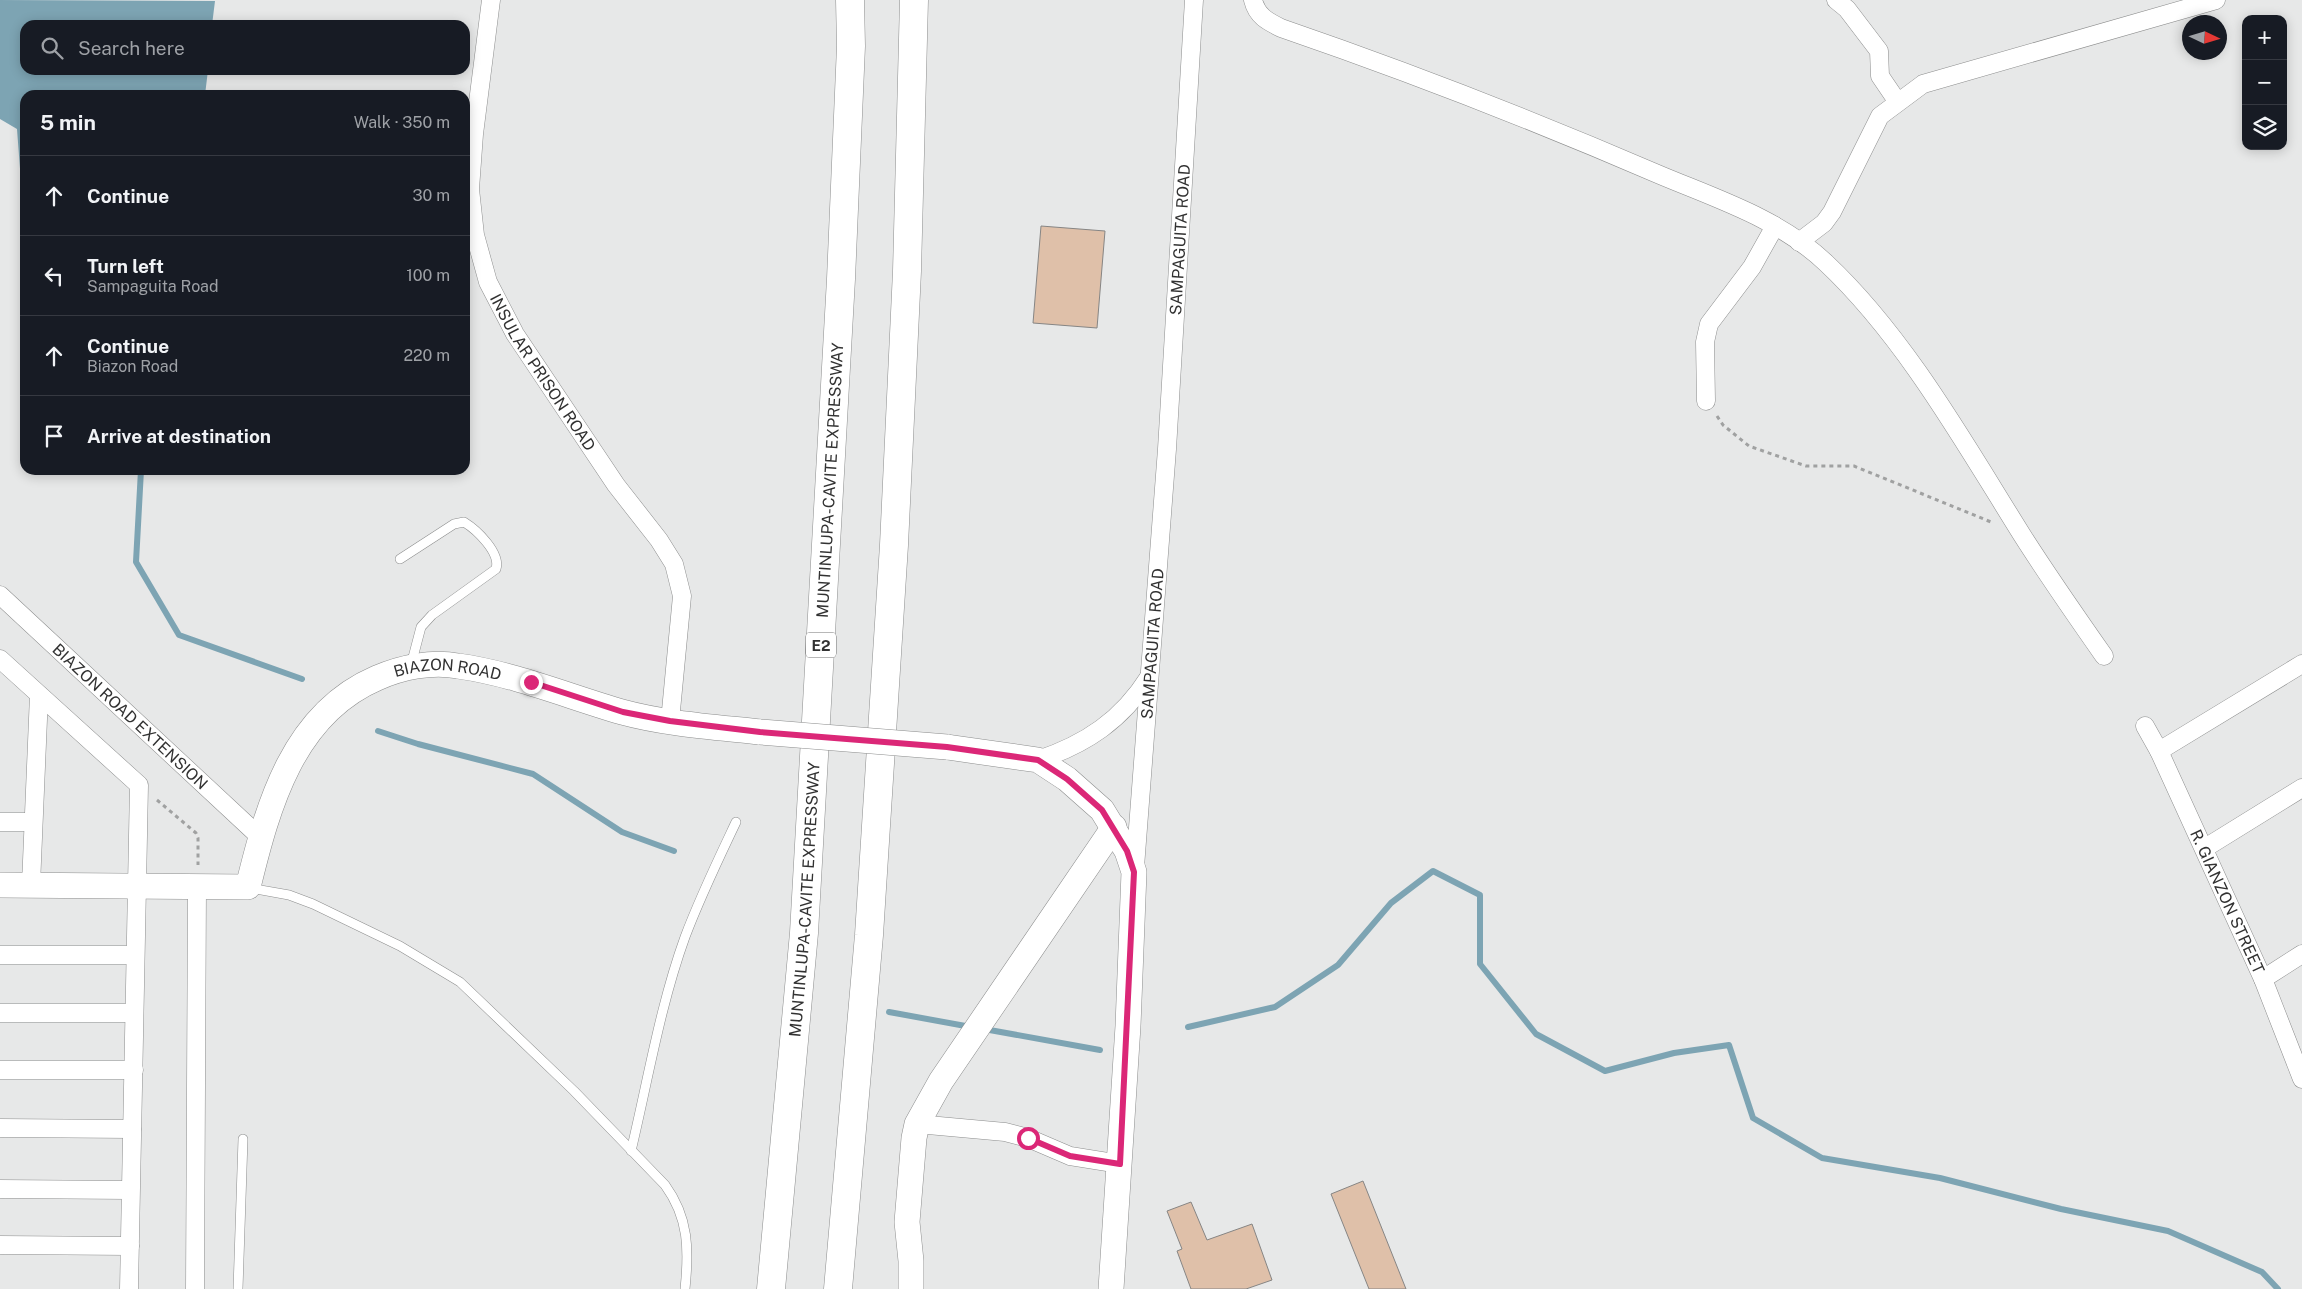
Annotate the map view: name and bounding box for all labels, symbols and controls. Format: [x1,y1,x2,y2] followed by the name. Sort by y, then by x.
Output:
[2182,15,2227,60] north arrow
[2242,15,2287,150] map controls
[2242,15,2287,60] button: +
[20,20,470,75] search box
[38,34,66,62] icon: search
[78,37,185,59] text: Search here
[2242,60,2287,105] button: −
[2242,105,2287,150] button: layers
[40,110,96,135] text: 5 min
[354,113,450,132] text: Walk · 350 m
[1166,164,1194,316] street label: SAMPAGUITA ROAD
[40,182,68,210] icon: ahead
[87,185,169,207] text: Continue
[413,186,450,205] text: 30 m
[87,255,164,277] text: Turn left
[40,262,68,290] icon: left
[406,266,450,285] text: 100 m
[87,277,219,296] text: Sampaguita Road
[486,291,600,454] street label: INSULAR PRISON ROAD
[87,335,169,357] text: Continue
[40,342,68,370] icon: ahead
[812,342,847,618] street label: MUNTINLUPA-CAVITE EXPRESSWAY
[403,346,450,365] text: 220 m
[87,357,178,376] text: Biazon Road
[40,422,68,450] icon: arrive
[87,425,271,447] text: Arrive at destination
[1137,568,1167,720] street label: SAMPAGUITA ROAD
[806,632,836,658] road number: E2
[49,639,212,793] street label: BIAZON ROAD EXTENSION
[391,655,503,684] street label: BIAZON ROAD
[520,671,543,694] route end
[785,761,823,1038] street label: MUNTINLUPA-CAVITE EXPRESSWAY
[2187,826,2269,977] street label: R. GIANZON STREET
[1017,1127,1040,1150] route start

